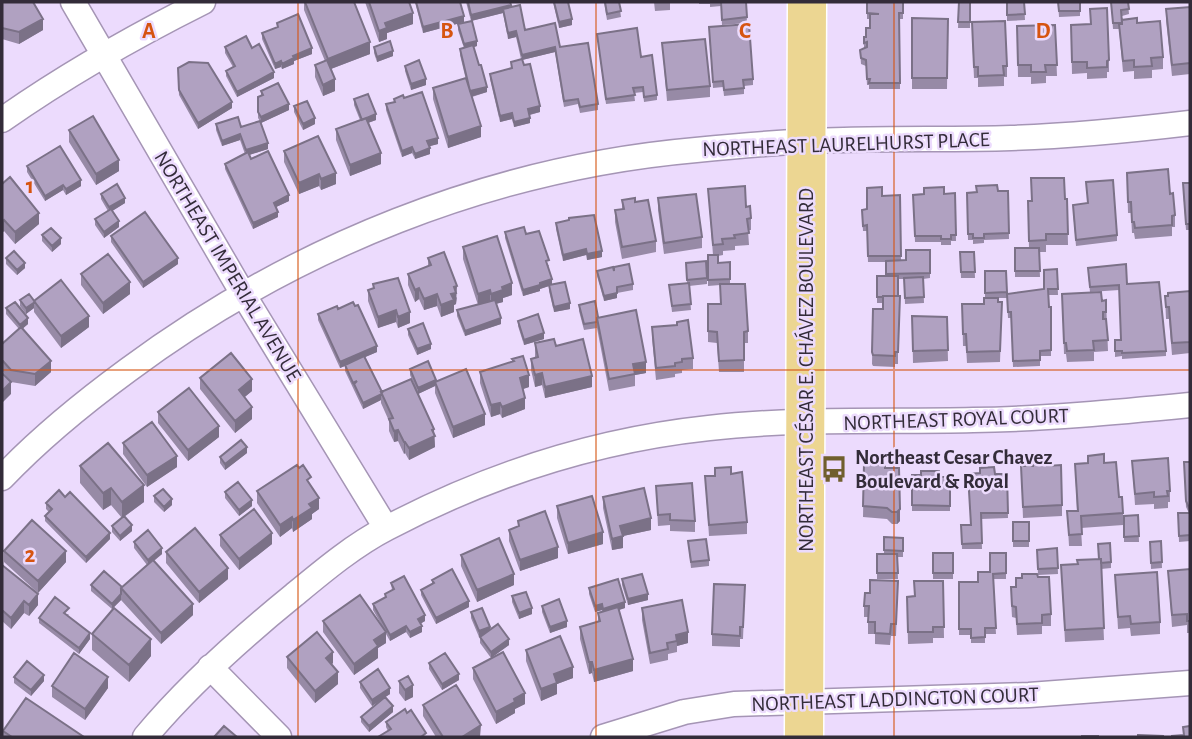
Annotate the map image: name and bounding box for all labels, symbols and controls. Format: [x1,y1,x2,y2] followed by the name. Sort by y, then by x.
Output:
[142,20,156,43] text: A
[440,20,454,43] text: B
[739,20,751,43] text: C
[1035,20,1051,43] text: D
[702,129,990,160] street label: NORTHEAST LAURELHURST PLACE
[150,147,305,385] street label: NORTHEAST IMPERIAL AVENUE
[26,175,34,198] text: 1
[794,188,817,552] street label: NORTHEAST CÉSAR E. CHÁVEZ BOULEVARD
[843,405,1069,434] street label: NORTHEAST ROYAL COURT
[855,447,1052,492] place label: Northeast Cesar Chavez Boulevard & Royal
[819,454,849,484] bus stop icon: Northeast Cesar Chavez Boulevard & Royal
[25,544,36,567] text: 2
[751,684,1039,715] street label: NORTHEAST LADDINGTON COURT

